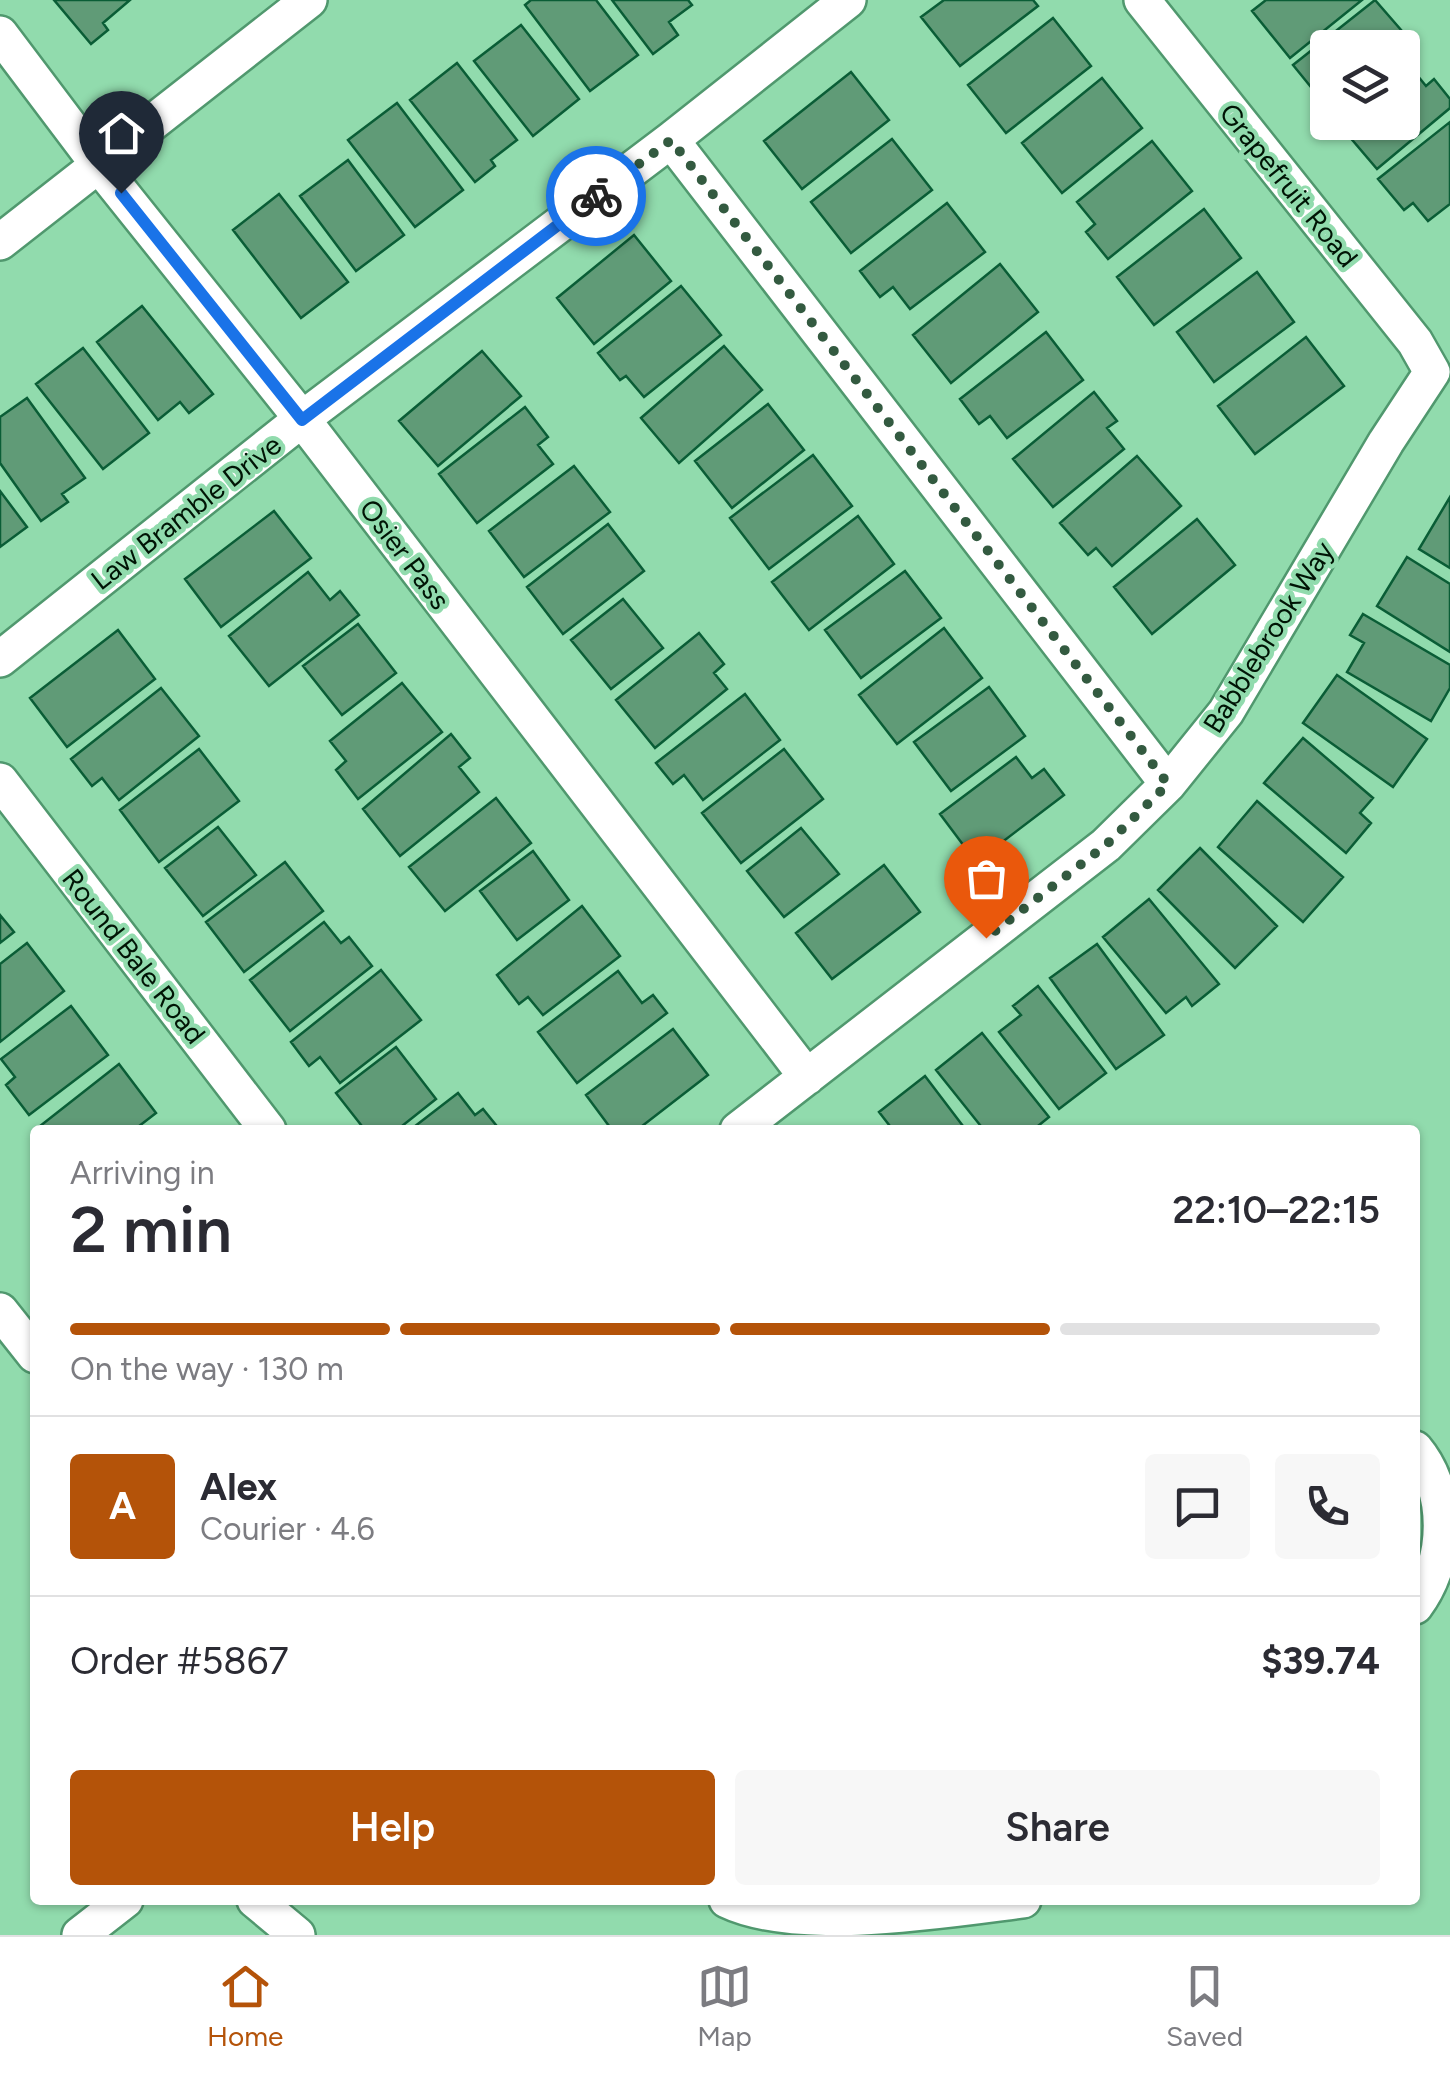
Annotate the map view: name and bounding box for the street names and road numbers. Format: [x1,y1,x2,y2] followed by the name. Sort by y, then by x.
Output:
[1213,96,1365,274] street label: Grapefruit Road
[84,427,288,597] street label: Law Bramble Drive
[353,492,457,616] street label: Osier Pass
[1196,535,1341,739] street label: Babblebrook Way
[55,862,213,1050] street label: Round Bale Road

